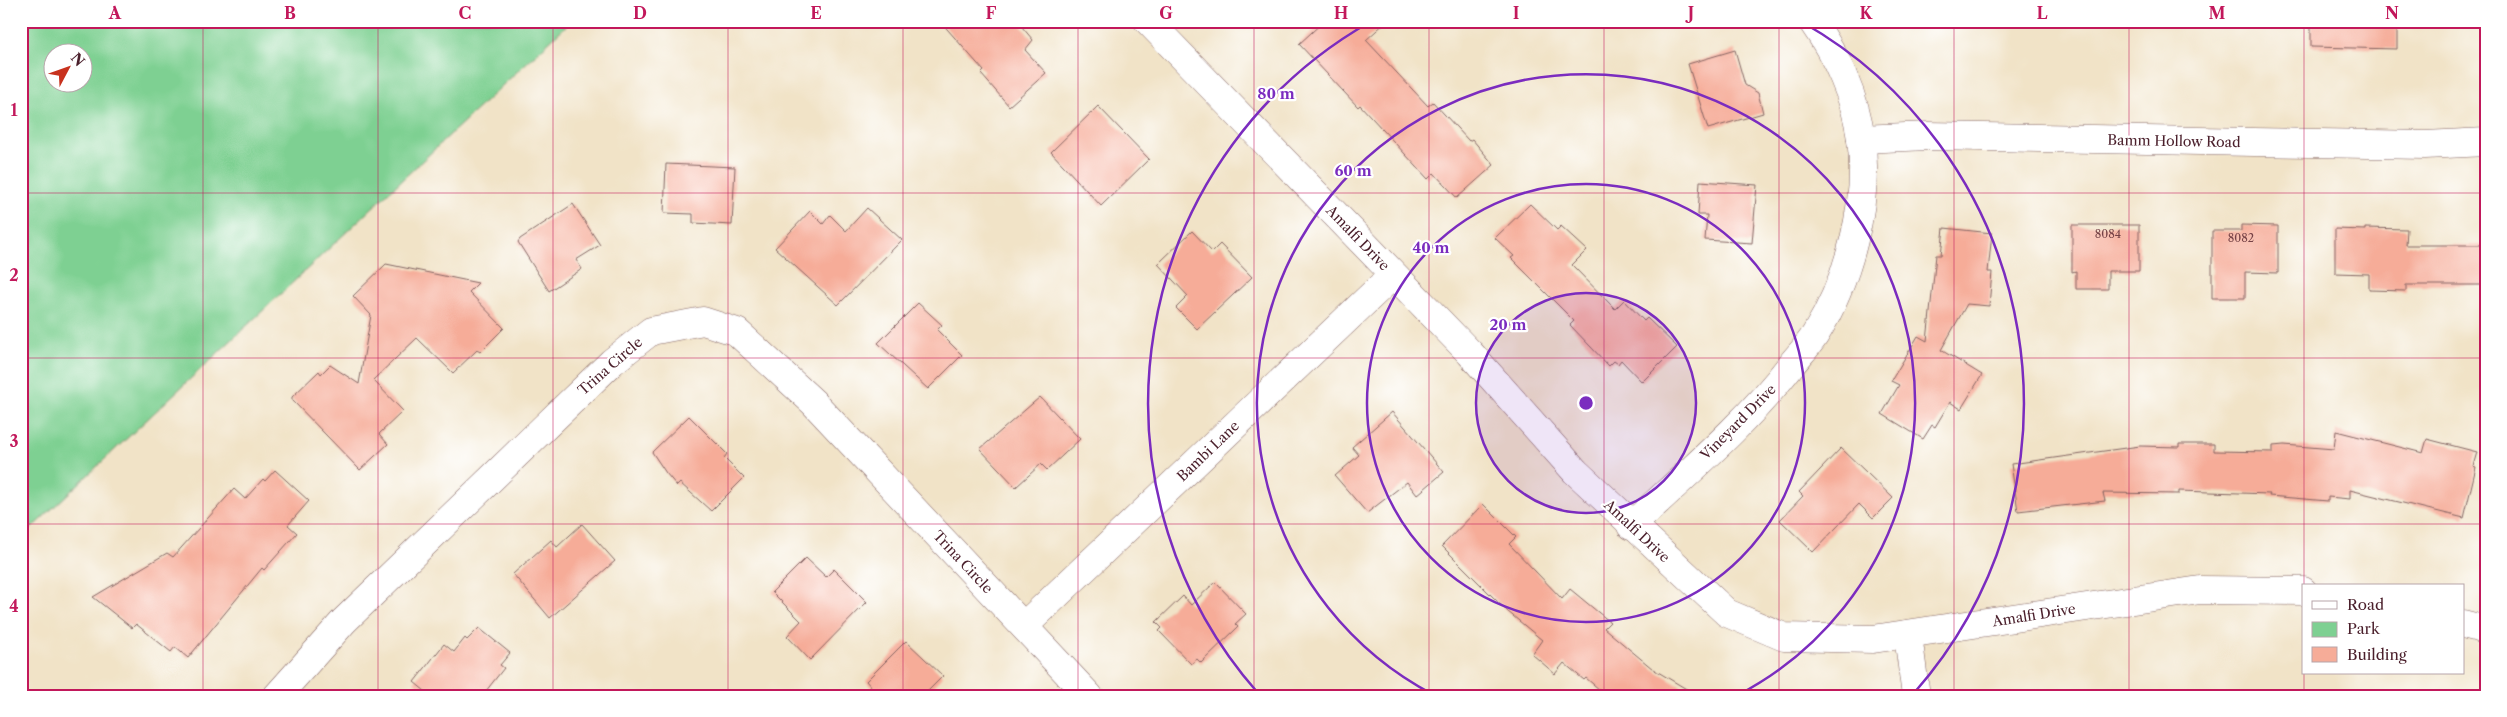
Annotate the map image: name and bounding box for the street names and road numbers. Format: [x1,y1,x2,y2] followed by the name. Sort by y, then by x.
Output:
[2107,131,2241,151] street label: Bamm Hollow Road
[1322,201,1394,275] street label: Amalfi Drive
[574,333,646,399] street label: Trina Circle
[1696,380,1780,464] street label: Vineyard Drive
[1173,417,1243,485] street label: Bambi Lane
[1599,495,1674,566] street label: Amalfi Drive
[929,527,997,597] street label: Trina Circle
[1990,600,2077,631] street label: Amalfi Drive

